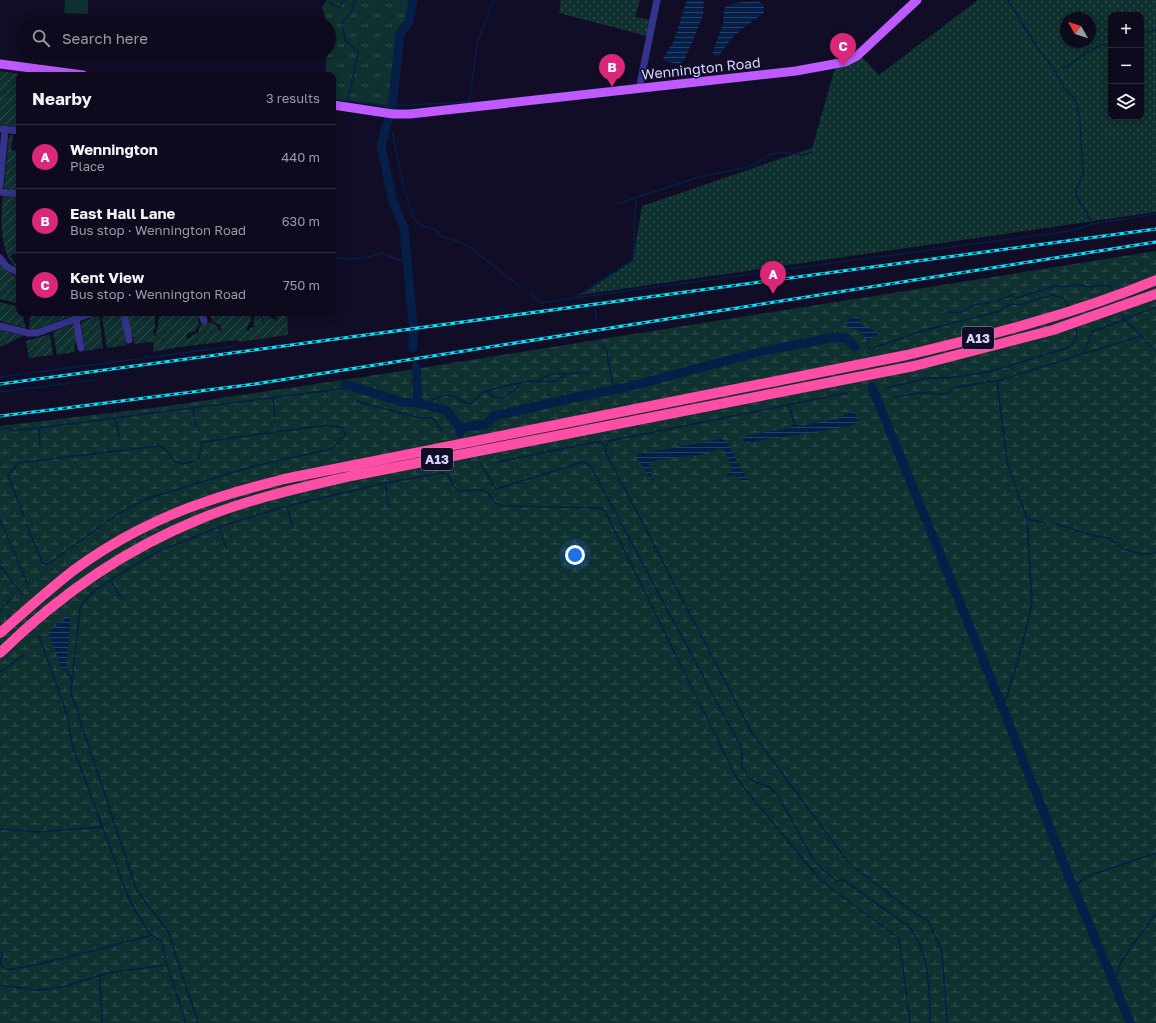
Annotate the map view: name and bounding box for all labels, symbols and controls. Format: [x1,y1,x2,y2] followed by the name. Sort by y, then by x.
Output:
[1060,12,1096,48] north arrow
[1108,12,1144,120] map controls
[1108,12,1144,48] button: +
[16,16,336,60] search box
[30,27,52,49] icon: search
[62,29,148,47] text: Search here
[830,33,856,66] pin: C
[1108,48,1144,84] button: −
[641,53,761,83] street label: Wennington Road
[599,54,625,87] pin: B
[1108,84,1144,120] button: layers
[32,88,92,109] text: Nearby
[266,90,320,106] text: 3 results
[70,140,158,158] text: Wennington
[40,149,50,165] text: A
[281,149,320,165] text: 440 m
[70,158,105,174] text: Place
[70,204,175,222] text: East Hall Lane
[40,213,50,229] text: B
[282,213,320,229] text: 630 m
[70,222,246,238] text: Bus stop · Wennington Road
[760,261,786,294] pin: A
[70,268,144,286] text: Kent View
[40,277,50,293] text: C
[283,277,320,293] text: 750 m
[70,286,246,302] text: Bus stop · Wennington Road
[962,327,994,349] road number: A13
[421,448,453,470] road number: A13
[565,545,585,565] your location

